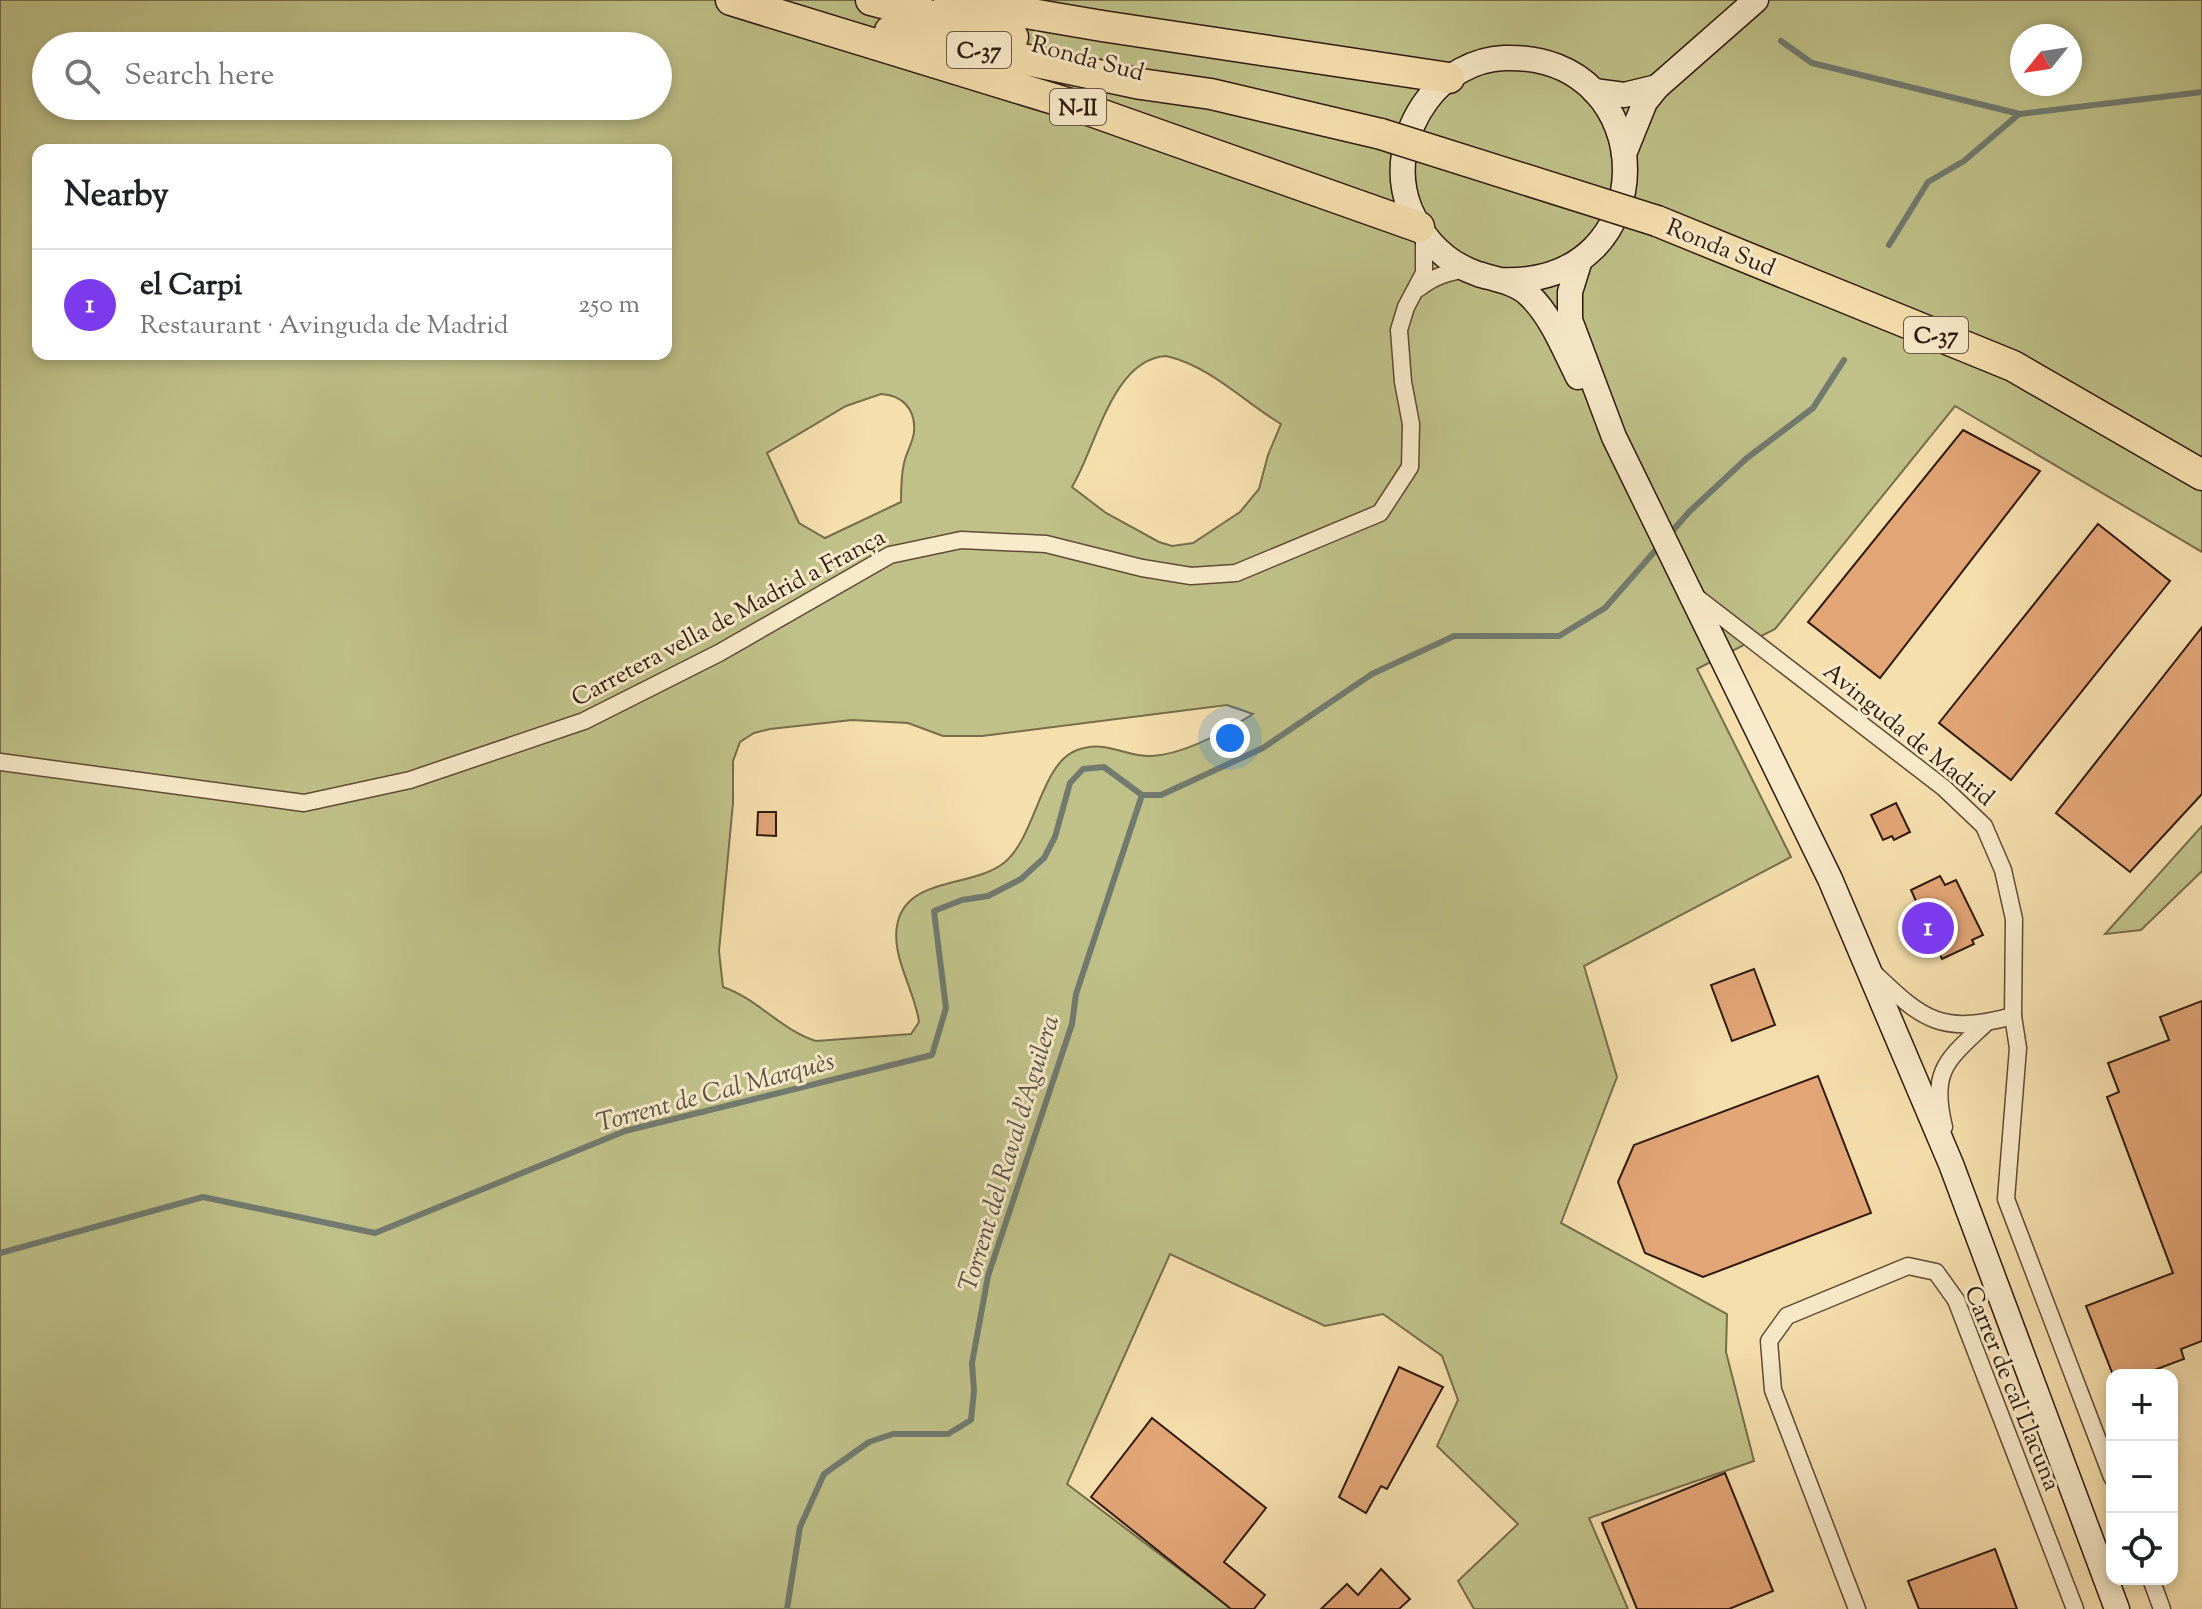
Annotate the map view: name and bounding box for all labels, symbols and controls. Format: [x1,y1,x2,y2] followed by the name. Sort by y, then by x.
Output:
[2010,24,2082,96] north arrow
[1028,29,1148,91] street label: Ronda Sud
[32,32,672,120] search box
[947,32,1011,68] road number: C-37
[60,54,104,98] icon: search
[124,55,274,98] text: Search here
[1050,89,1106,125] road number: N-II
[64,172,169,221] text: Nearby
[1661,212,1780,286] street label: Ronda Sud
[140,265,242,308] text: el Carpi
[86,287,94,324] text: 1
[578,287,640,324] text: 250 m
[140,308,509,345] text: Restaurant · Avinguda de Madrid
[1904,317,1968,353] road number: C-37
[566,521,892,716] street label: Carretera vella de Madrid a França
[1815,656,2001,816] street label: Avinguda de Madrid
[1210,718,1250,758] your location
[1902,898,1954,958] pin: 1
[951,1011,1070,1297] water label: Torrent del Raval d'Aguilera
[593,1044,839,1143] water label: Torrent de Cal Marquès
[1955,1281,2068,1496] street label: Carrer de cal Llacuna
[2106,1369,2178,1585] map controls
[2106,1369,2178,1441] button: +
[2106,1441,2178,1513] button: −
[2106,1513,2178,1585] button: locate

